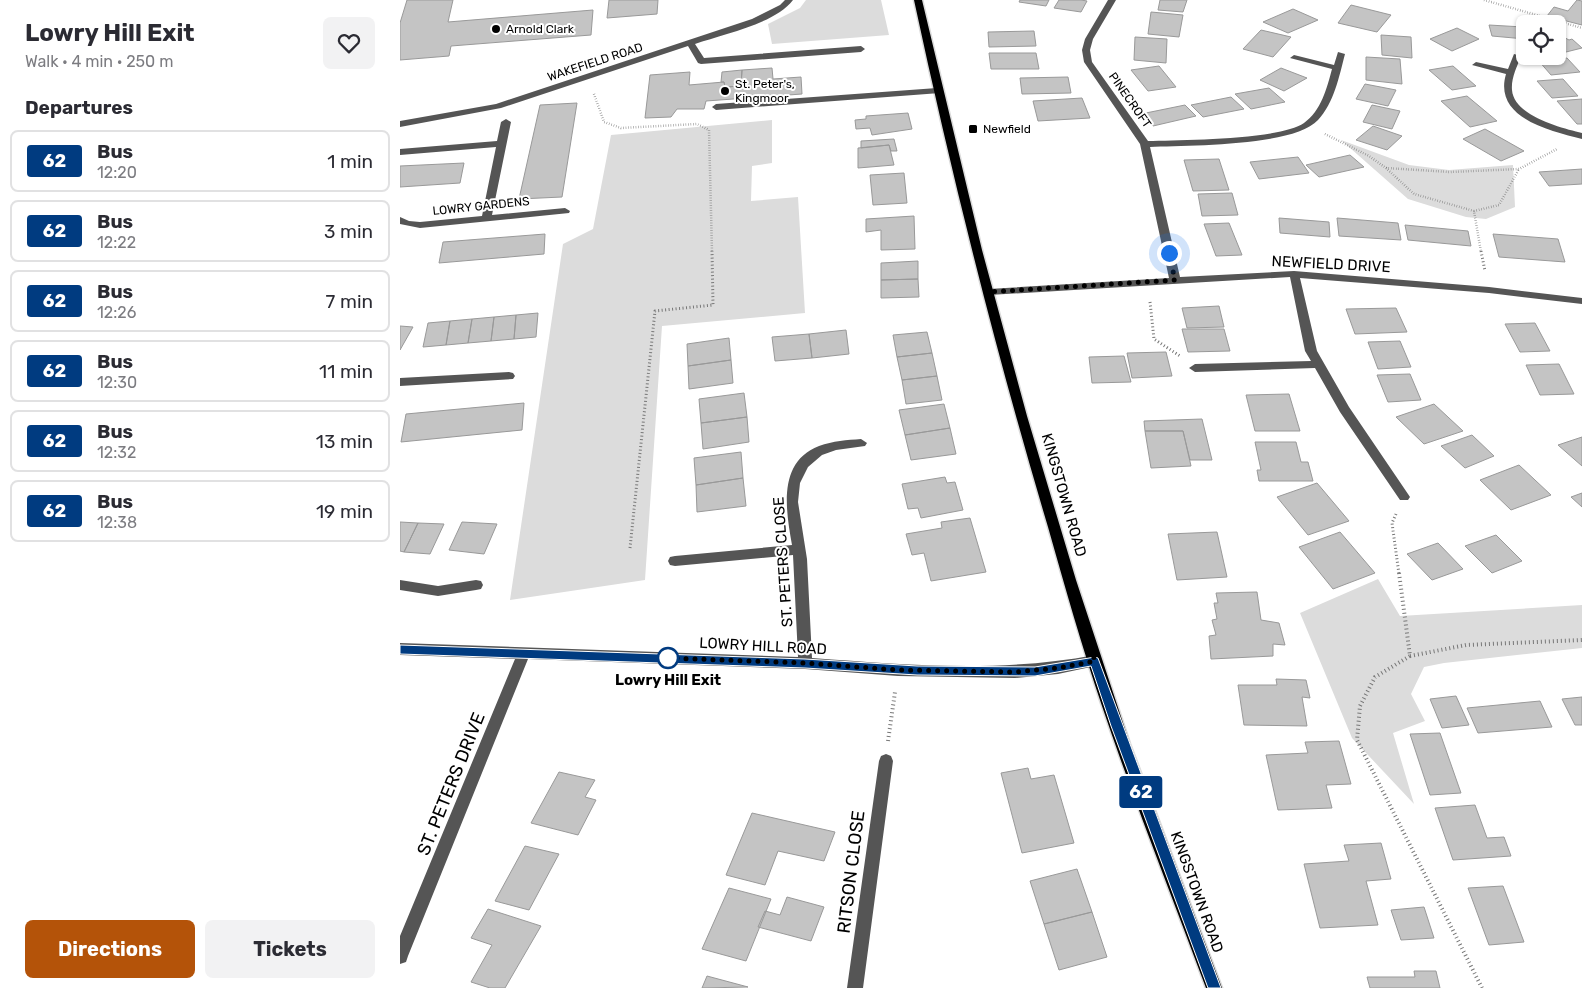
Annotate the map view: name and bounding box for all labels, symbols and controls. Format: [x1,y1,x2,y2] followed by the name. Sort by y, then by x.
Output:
[1516,15,1566,65] map controls
[1516,15,1566,65] button: locate
[323,17,375,69] button: heart
[25,19,194,47] text: Lowry Hill Exit
[506,22,575,36] place label: Arnold Clark
[490,23,502,35] marker: Arnold Clark
[546,40,644,84] street label: WAKEFIELD ROAD
[25,52,173,71] text: Walk · 4 min · 250 m
[1106,70,1154,130] street label: PINECROFT
[735,77,795,105] place label: St. Peter's, Kingmoor
[719,85,731,97] marker: St. Peter's, Kingmoor
[25,96,133,119] text: Departures
[983,122,1031,136] place label: Newfield
[967,123,979,135] marker: Newfield
[97,140,133,163] text: Bus
[43,150,66,172] text: 62
[327,150,373,173] text: 1 min
[97,163,137,182] text: 12:20
[432,194,530,218] street label: LOWRY GARDENS
[97,210,133,233] text: Bus
[43,220,66,242] text: 62
[324,220,373,243] text: 3 min
[97,233,136,252] text: 12:22
[1157,241,1182,266] your location
[1271,252,1391,276] street label: NEWFIELD DRIVE
[97,280,133,303] text: Bus
[43,290,66,312] text: 62
[326,290,373,313] text: 7 min
[97,303,136,322] text: 12:26
[97,350,133,373] text: Bus
[43,360,66,382] text: 62
[319,360,373,383] text: 11 min
[97,373,137,392] text: 12:30
[97,420,133,443] text: Bus
[43,430,66,452] text: 62
[316,430,373,453] text: 13 min
[1038,431,1090,559] street label: KINGSTOWN ROAD
[97,443,136,462] text: 12:32
[97,490,133,513] text: Bus
[769,496,797,628] street label: ST. PETERS CLOSE
[43,500,66,522] text: 62
[316,500,373,523] text: 19 min
[97,513,137,532] text: 12:38
[699,634,827,658] street label: LOWRY HILL ROAD
[657,647,679,669] marker: Lowry Hill Exit
[615,671,721,689] place label: Lowry Hill Exit
[412,709,490,859] street label: ST. PETERS DRIVE
[1118,776,1164,808] line badge: 62
[1129,781,1153,803] text: 62
[833,809,869,935] street label: RITSON CLOSE
[1167,829,1227,955] street label: KINGSTOWN ROAD
[25,920,195,978] button: Directions
[205,920,375,978] button: Tickets

